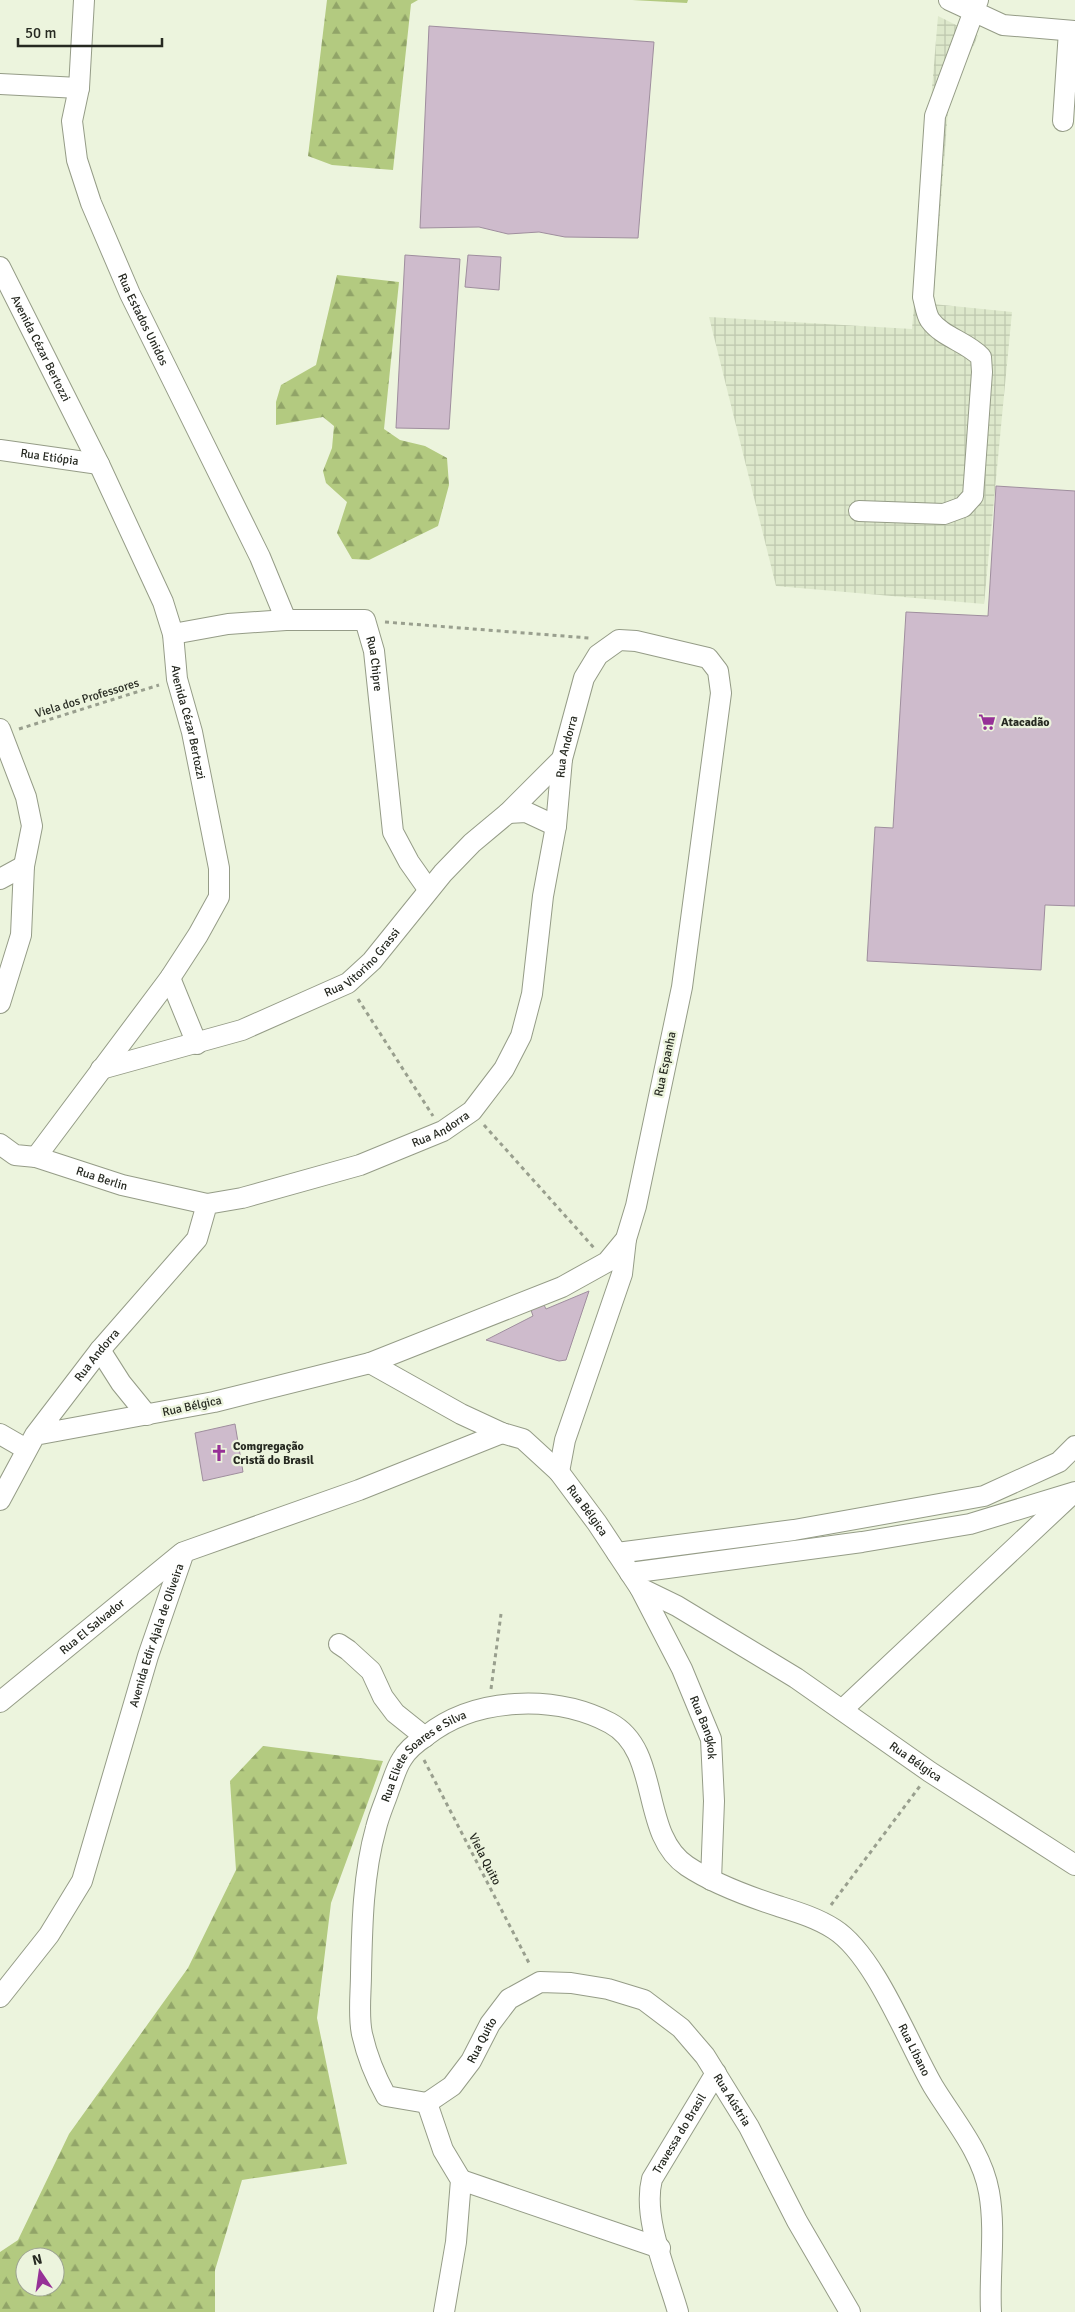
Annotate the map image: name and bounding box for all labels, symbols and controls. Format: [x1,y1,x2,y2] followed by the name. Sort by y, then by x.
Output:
[18,15,161,47] scale bar
[25,24,56,42] text: 50 m
[114,271,171,368] street label: Rua Estados Unidos
[7,293,73,404] street label: Avenida Cézar Bertozzi
[19,446,79,469] street label: Rua Etiópia
[362,634,385,692] street label: Rua Chipre
[168,665,208,781] street label: Avenida Cézar Bertozzi
[33,676,141,721] street label: Viela dos Professores
[977,712,997,732] supermarket icon: Atacadão
[553,714,581,778] street label: Rua Andorra
[1001,715,1050,730] place label: Atacadão
[322,925,403,1001] street label: Rua Vitorino Grassi
[651,1030,680,1098] street label: Rua Espanha
[410,1108,473,1151] street label: Rua Andorra
[74,1164,129,1194] street label: Rua Berlin
[72,1326,123,1385] street label: Rua Andorra
[161,1393,223,1420] street label: Rua Bélgica
[233,1439,314,1468] place label: Comgregação Cristã do Brasil
[209,1443,229,1463] church icon: Comgregação Cristã do Brasil
[563,1482,611,1539] street label: Rua Bélgica
[126,1562,187,1709] street label: Avenida Edir Ajala de Oliveira
[57,1596,129,1658] street label: Rua El Salvador
[686,1694,719,1760] street label: Rua Bangkok
[378,1707,469,1804] street label: Rua Eliete Soares e Silva
[886,1739,944,1785] street label: Rua Bélgica
[465,1831,504,1888] street label: Viela Quito
[464,2014,501,2066] street label: Rua Quito
[894,2021,933,2079] street label: Rua Líbano
[710,2071,754,2129] street label: Rua Aústria
[650,2091,710,2177] street label: Travessa do Brasil
[15,2247,65,2297] north arrow
[31,2250,44,2269] text: N

